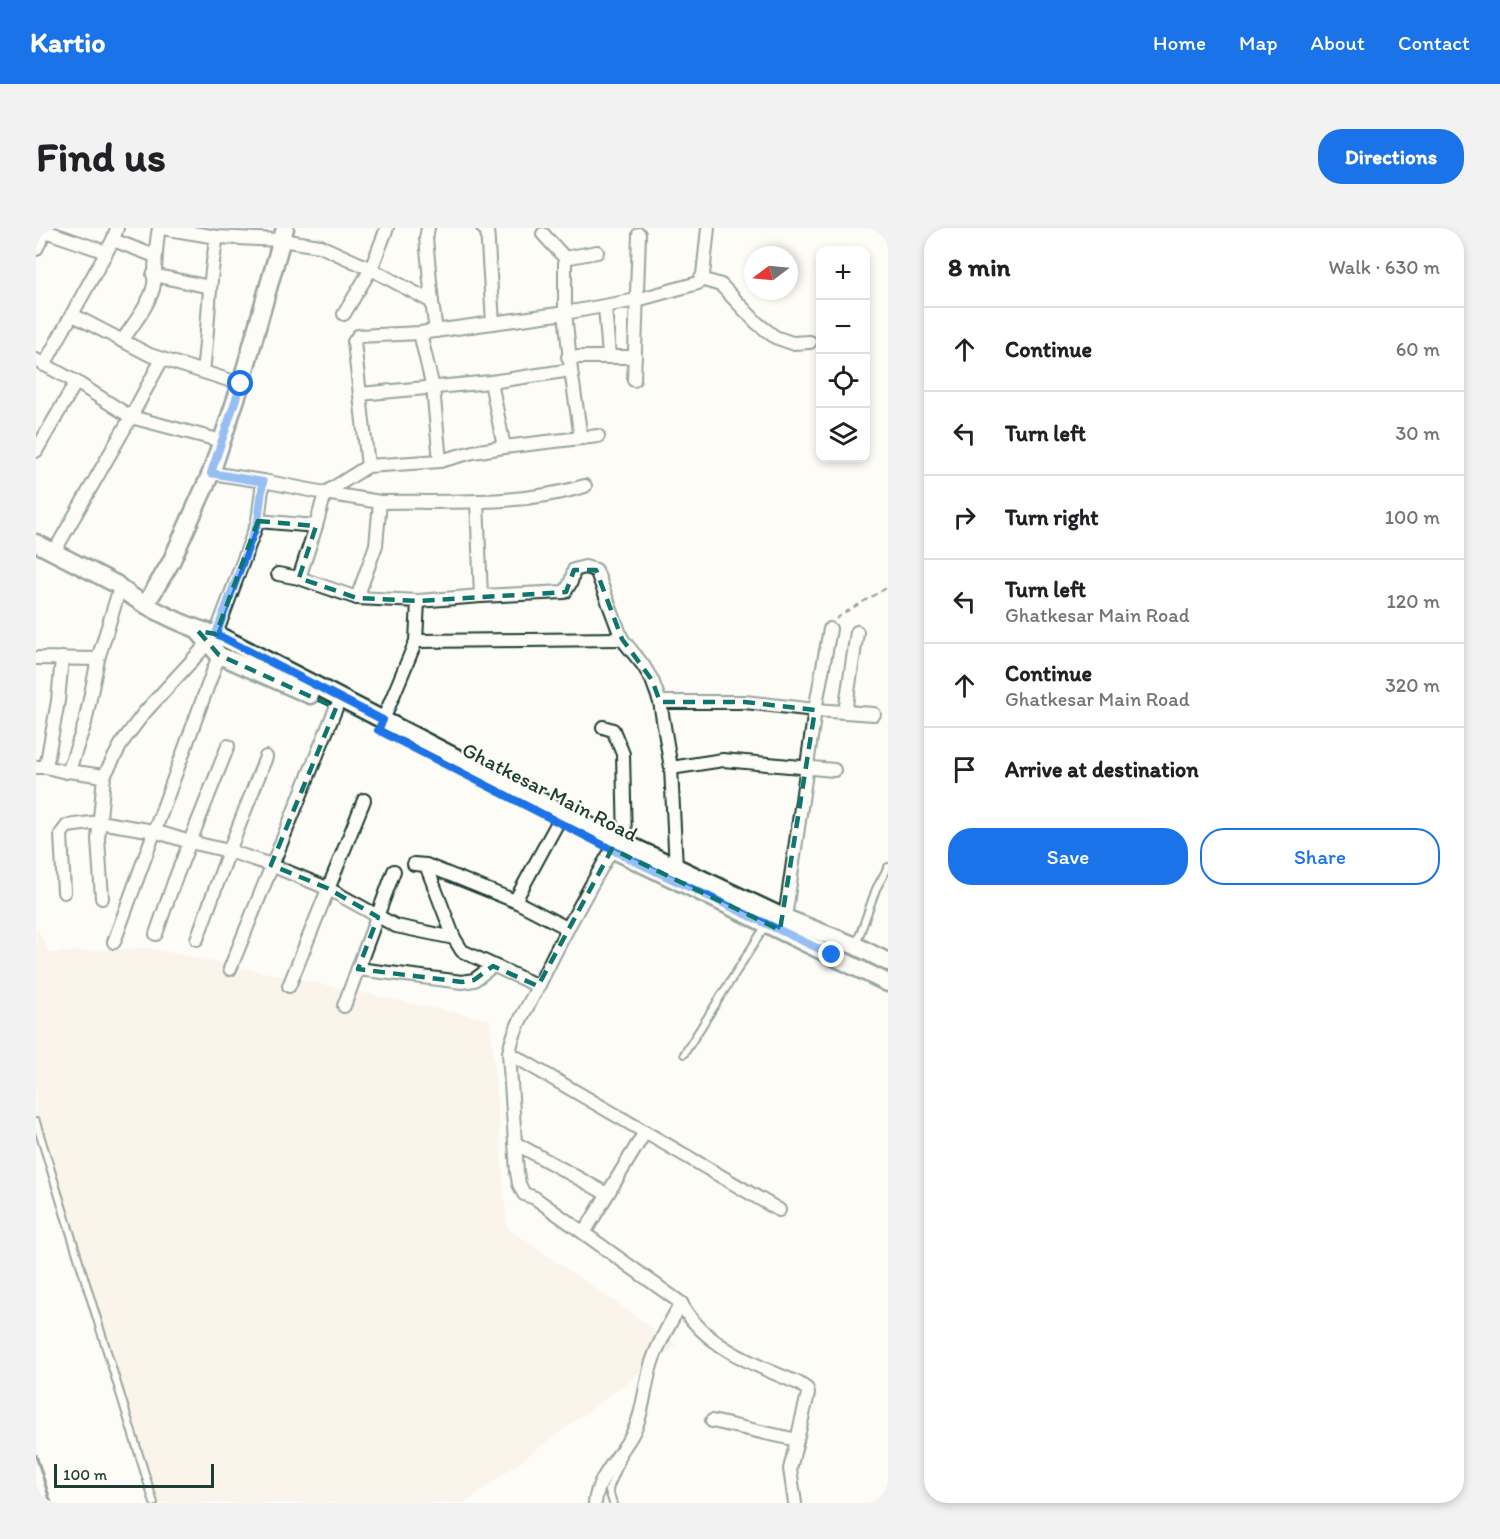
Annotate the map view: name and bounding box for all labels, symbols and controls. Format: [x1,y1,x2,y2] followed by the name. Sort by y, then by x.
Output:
[30,25,105,59] text: Kartio
[1153,30,1206,55] text: Home
[1239,30,1278,55] text: Map
[1311,30,1365,55] text: About
[1398,30,1470,55] text: Contact
[1318,129,1464,184] button: Directions
[36,131,166,182] text: Find us
[744,246,798,300] north arrow
[816,246,870,462] map controls
[816,246,870,300] button: +
[948,251,1010,283] text: 8 min
[1328,255,1440,279] text: Walk · 630 m
[816,300,870,354] button: −
[948,333,981,366] icon: ahead
[1005,336,1092,363] text: Continue
[1396,337,1440,361] text: 60 m
[816,354,870,408] button: locate
[227,370,253,396] route start
[816,408,870,462] button: layers
[948,417,981,450] icon: left
[1005,420,1086,447] text: Turn left
[1395,421,1440,445] text: 30 m
[948,501,981,534] icon: right
[1005,504,1099,531] text: Turn right
[1385,505,1440,529] text: 100 m
[1005,576,1086,603] text: Turn left
[948,585,981,618] icon: left
[1387,589,1440,613] text: 120 m
[1005,603,1190,627] text: Ghatkesar Main Road
[1005,660,1092,687] text: Continue
[948,669,981,702] icon: ahead
[1385,673,1440,697] text: 320 m
[1005,687,1190,711] text: Ghatkesar Main Road
[458,736,643,847] street label: Ghatkesar Main Road
[948,753,981,786] icon: arrive
[1005,756,1199,783] text: Arrive at destination
[948,828,1188,885] button: Save
[1200,828,1440,885] button: Share
[818,941,844,967] route end
[54,1461,214,1488] scale bar
[63,1465,107,1484] text: 100 m

